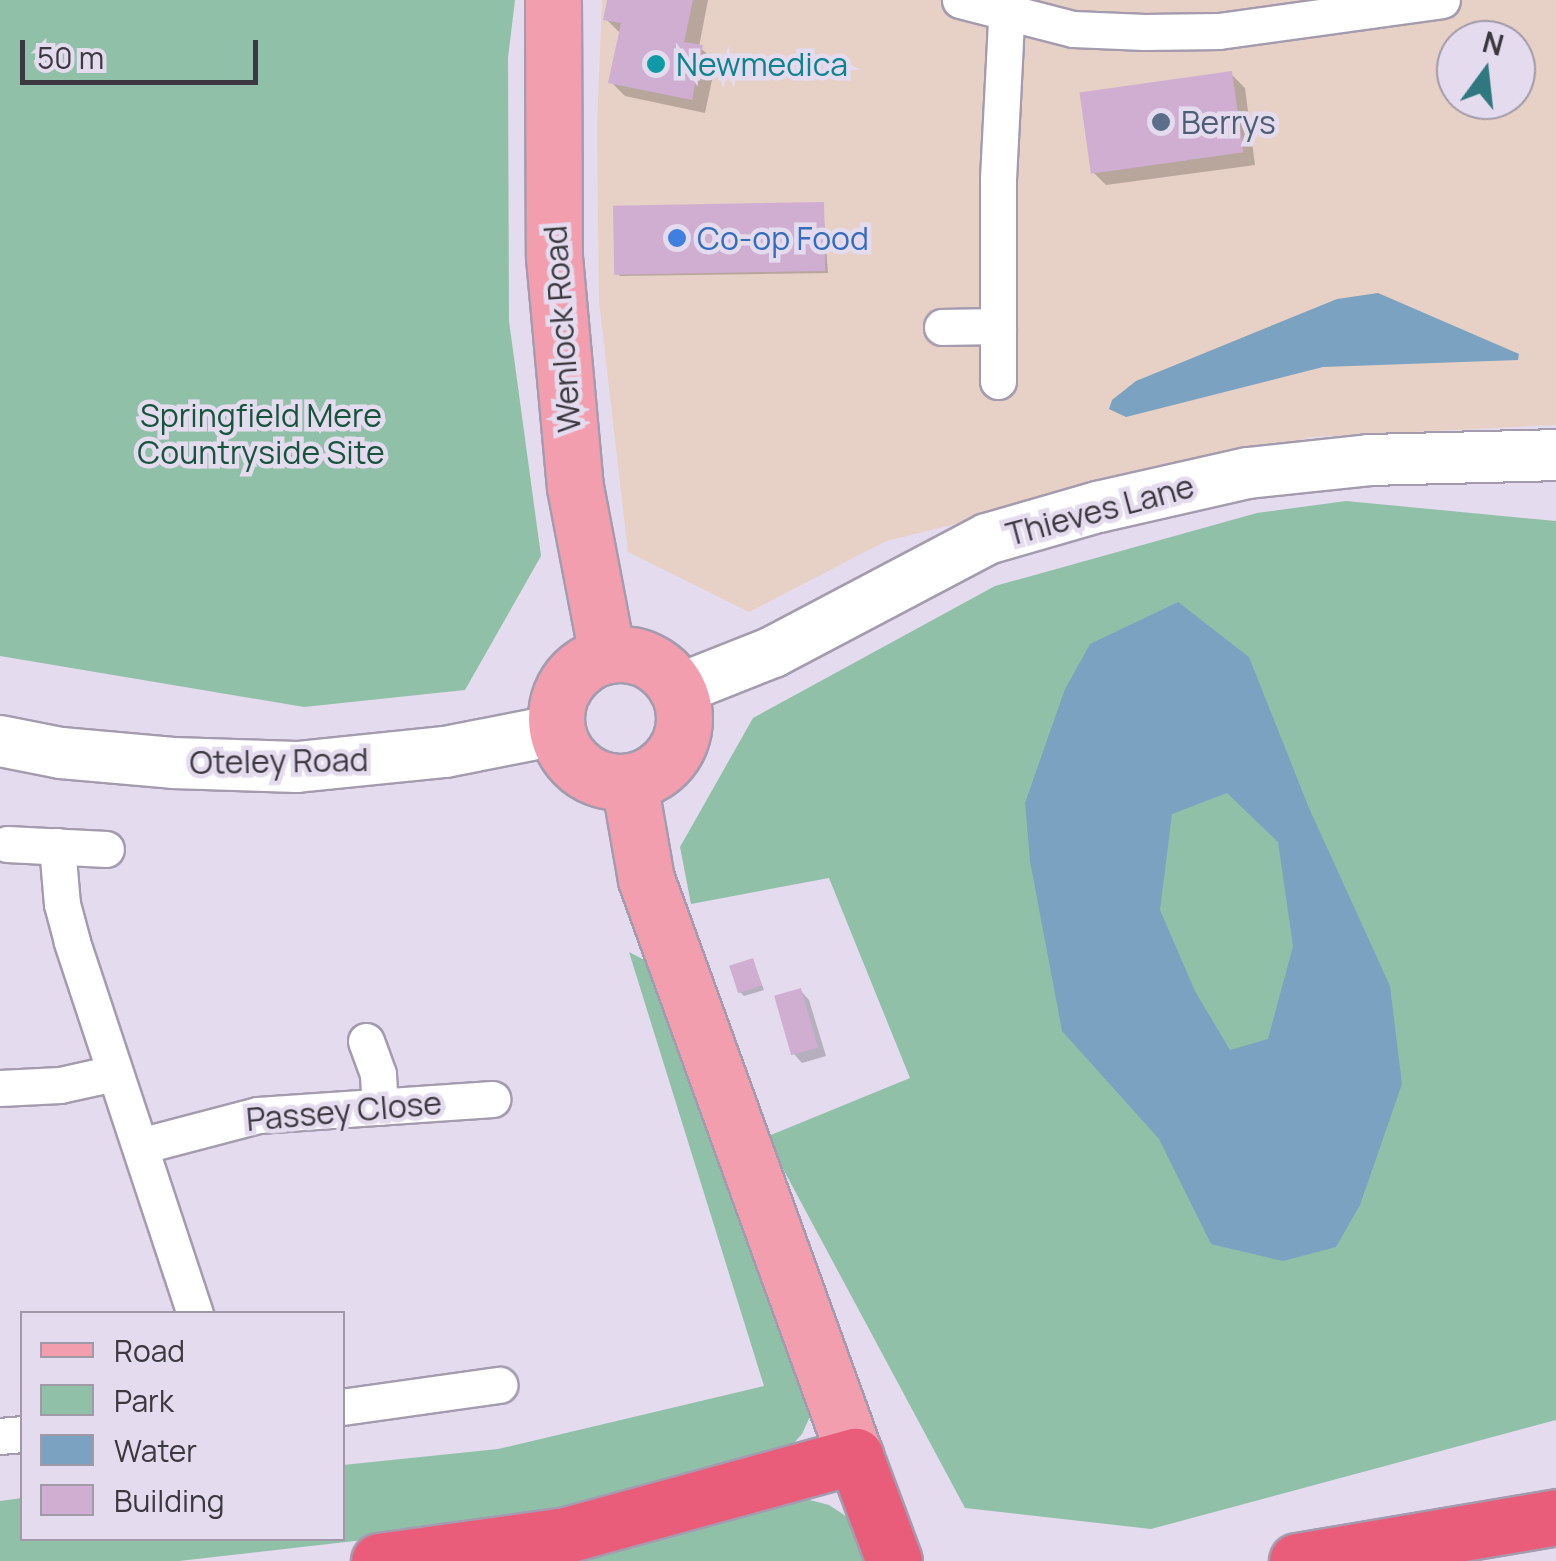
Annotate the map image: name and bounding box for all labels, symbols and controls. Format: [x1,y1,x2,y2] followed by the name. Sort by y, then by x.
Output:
[25,20,262,82] scale bar
[1436,20,1536,120] north arrow
[1479,22,1508,64] text: N
[37,37,104,78] text: 50 m
[676,45,848,83] place label: Newmedica
[645,53,667,75] marker: Newmedica
[1181,103,1276,141] place label: Berrys
[1150,111,1172,133] marker: Berrys
[697,219,869,257] place label: Co-op Food
[536,224,588,434] street label: Wenlock Road
[666,227,688,249] marker: Co-op Food
[137,397,385,472] park label: Springfield Mere Countryside Site
[1002,466,1198,554] street label: Thieves Lane
[189,740,369,782] street label: Oteley Road
[245,1083,443,1139] street label: Passey Close
[20,1311,345,1541] legend
[114,1330,185,1371] text: Road
[114,1380,174,1421] text: Park
[114,1430,197,1471] text: Water
[114,1480,225,1521] text: Building

